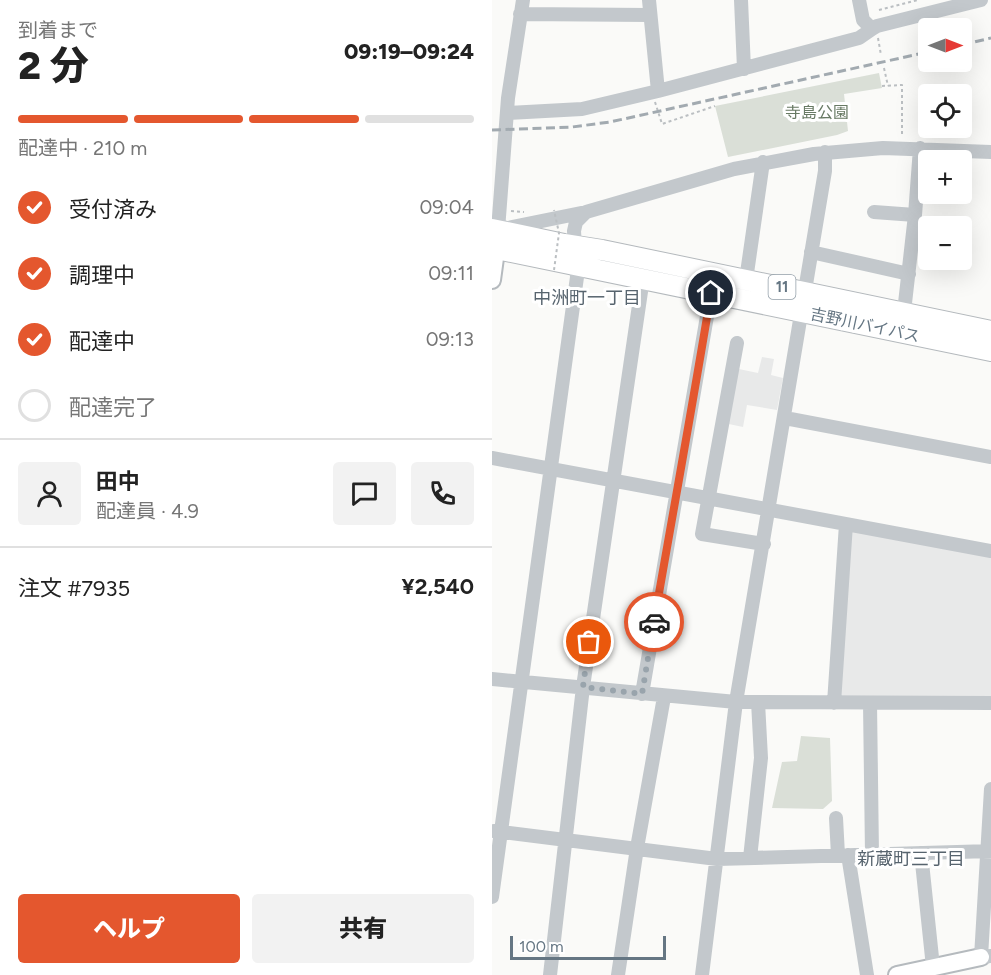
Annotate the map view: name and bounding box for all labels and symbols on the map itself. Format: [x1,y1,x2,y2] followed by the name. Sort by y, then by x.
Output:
[918,18,972,72] north arrow
[785,103,849,122] park label: 寺島公園
[685,267,736,318] pin
[768,275,796,299] road number: 11
[533,287,641,309] district label: 中洲町一丁目
[808,304,922,346] street label: 吉野川バイパス
[624,592,684,652] courier
[563,616,614,667] pin
[857,848,965,870] district label: 新蔵町三丁目
[510,933,666,960] scale bar

